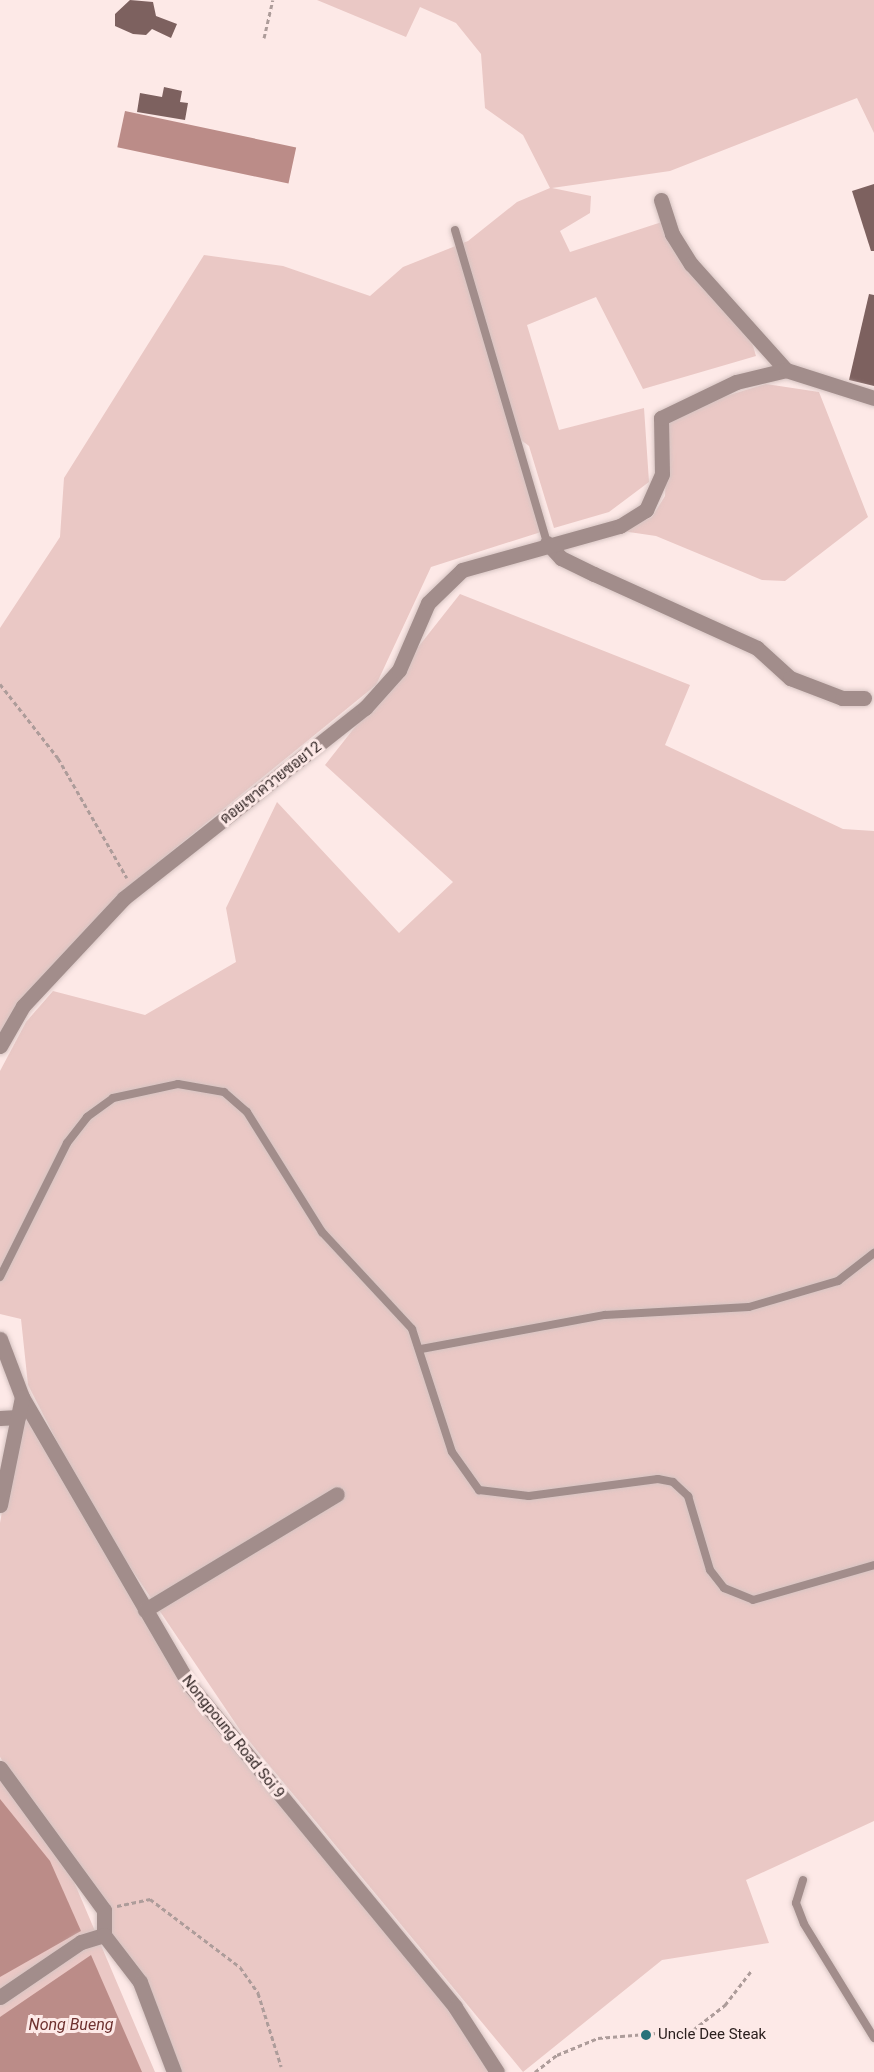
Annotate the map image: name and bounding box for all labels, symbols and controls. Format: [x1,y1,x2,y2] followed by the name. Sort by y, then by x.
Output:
[217,738,325,828] street label: ดอยเขาควายซอย12
[178,1672,288,1802] street label: Nongpoung Road Soi 9
[29,2015,113,2035] water label: Nong Bueng
[658,2026,766,2044] place label: Uncle Dee Steak
[639,2028,653,2042] marker: Uncle Dee Steak

